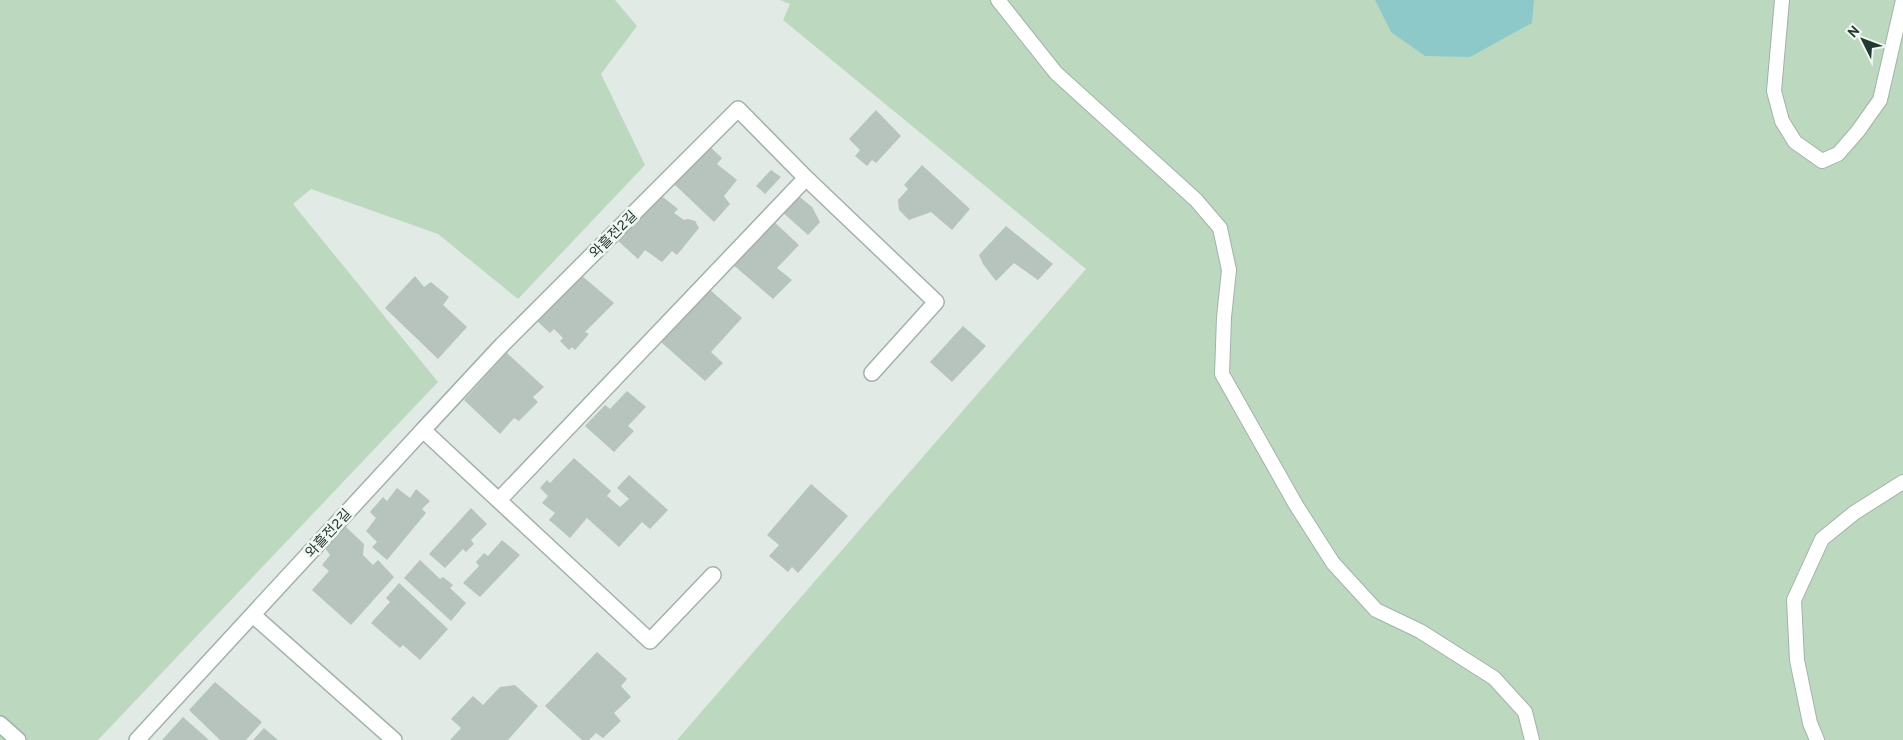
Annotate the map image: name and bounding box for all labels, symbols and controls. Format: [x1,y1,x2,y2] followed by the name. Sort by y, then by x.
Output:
[1838,15,1888,65] north arrow
[1845,23,1864,42] text: N
[587,208,641,262] street label: 와흘전2길
[302,506,356,562] street label: 와흘전2길

